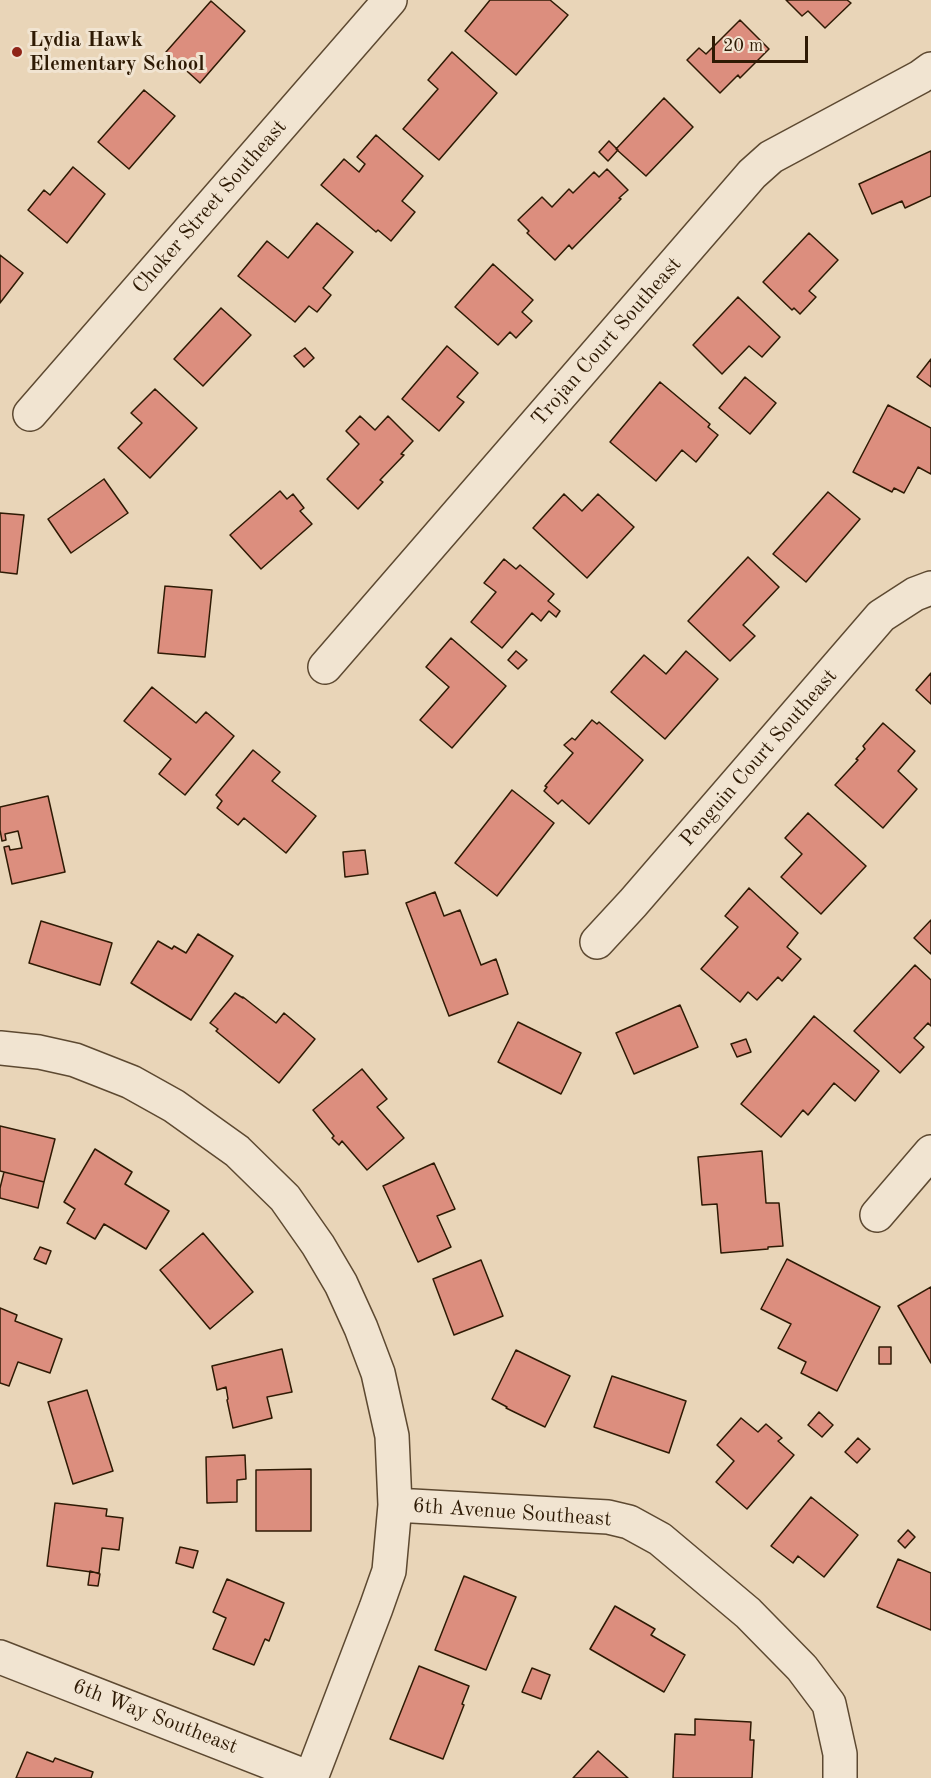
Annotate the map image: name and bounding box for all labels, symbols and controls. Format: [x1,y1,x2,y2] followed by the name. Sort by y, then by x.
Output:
[715,24,811,62] scale bar
[29,27,205,77] place label: Lydia Hawk Elementary School
[723,37,763,55] text: 20 m
[10,45,24,59] marker: Lydia Hawk Elementary School
[128,115,292,299] street label: Choker Street Southeast
[527,252,687,432] street label: Trojan Court Southeast
[675,664,843,852] street label: Penguin Court Southeast
[412,1493,612,1533] street label: 6th Avenue Southeast
[69,1674,241,1760] street label: 6th Way Southeast

